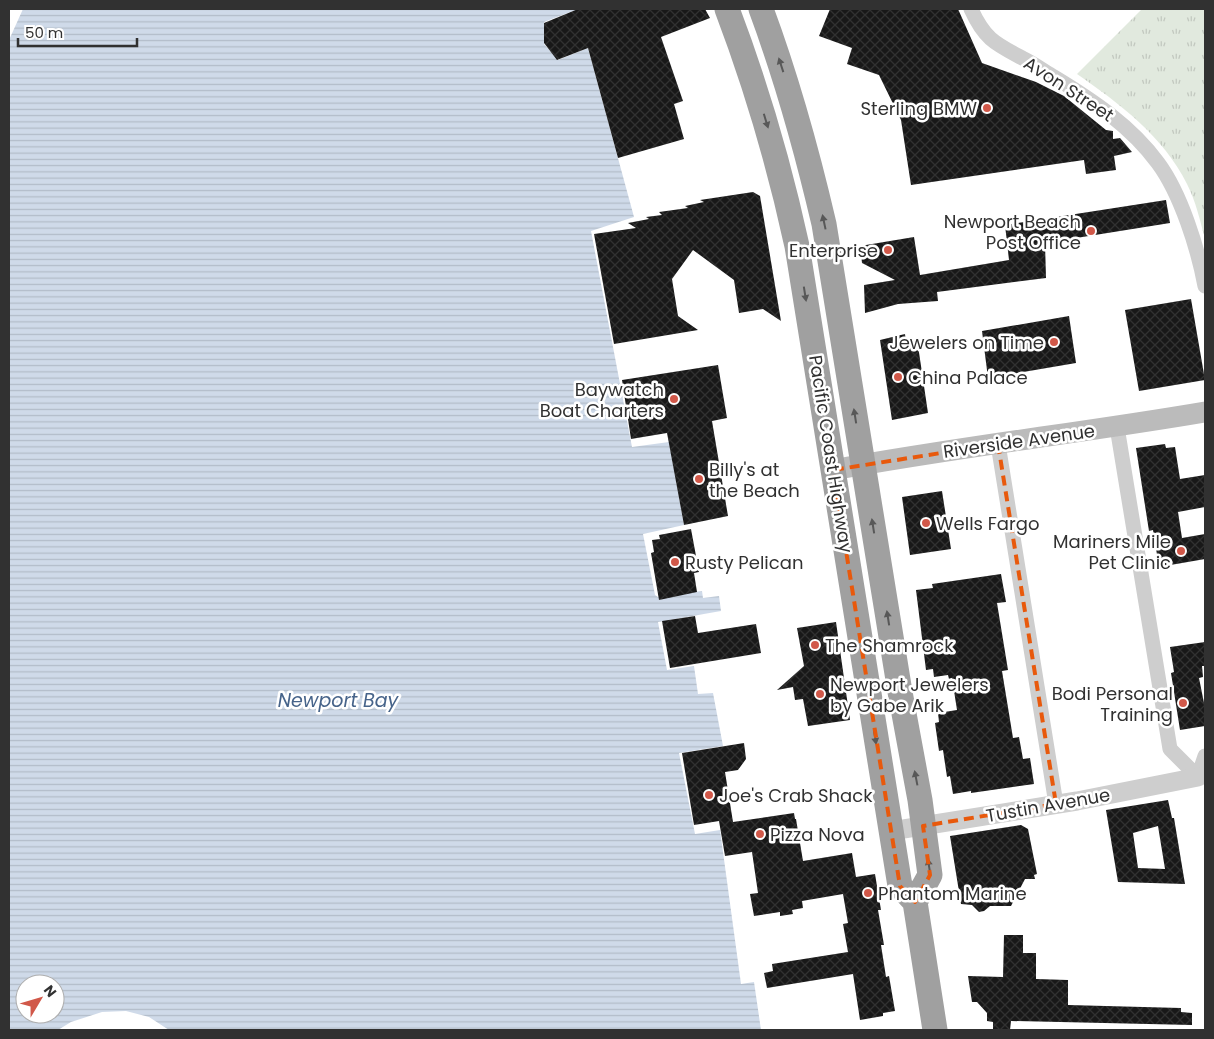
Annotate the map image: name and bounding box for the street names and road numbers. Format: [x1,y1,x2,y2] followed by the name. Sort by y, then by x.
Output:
[1019,51,1119,127] street label: Avon Street
[803,353,859,555] street label: Pacific Coast Highway
[942,418,1096,464] street label: Riverside Avenue
[984,782,1112,828] street label: Tustin Avenue

